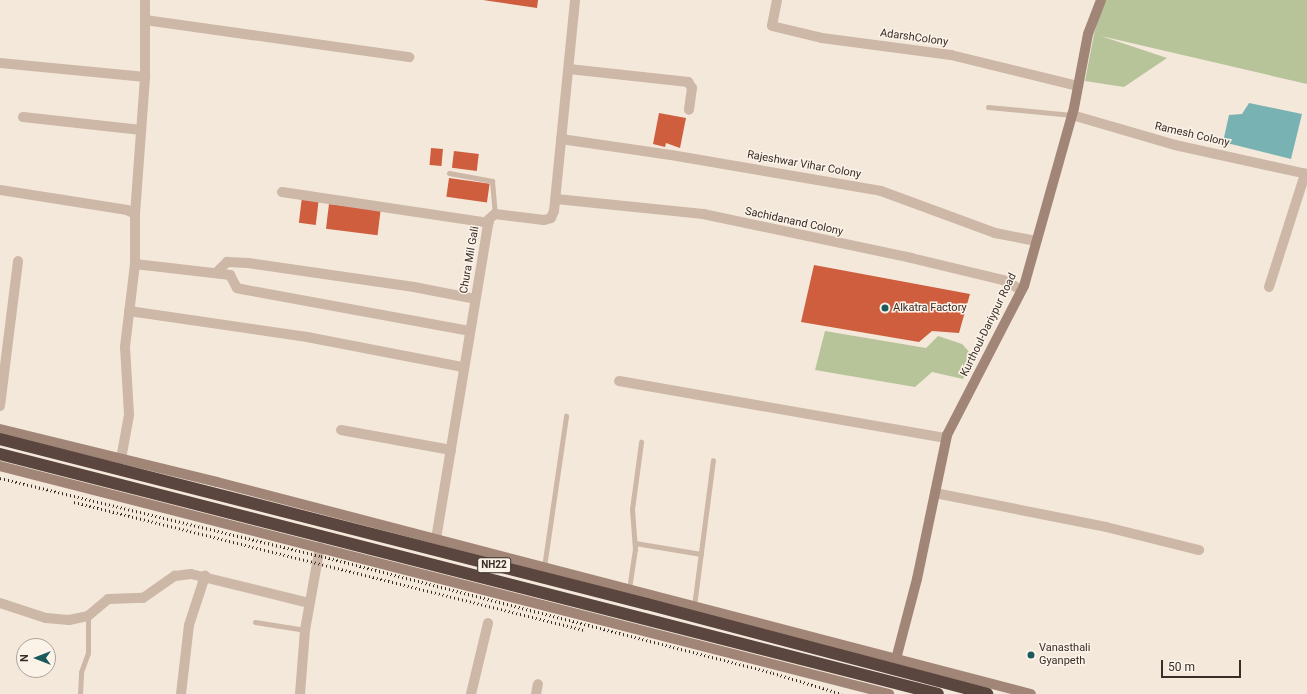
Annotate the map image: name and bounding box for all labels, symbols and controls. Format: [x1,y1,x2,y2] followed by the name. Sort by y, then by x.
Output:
[879,27,949,49] street label: AdarshColony
[1153,120,1231,150] street label: Ramesh Colony
[746,148,862,182] street label: Rajeshwar Vihar Colony
[744,205,844,239] street label: Sachidanand Colony
[458,225,482,295] street label: Chura Mil Gali
[958,271,1020,379] street label: Kurthoul-Dariypur Road
[893,301,967,315] place label: Alkatra Factory
[880,303,890,313] marker: Alkatra Factory
[477,557,511,573] road number: NH22
[16,638,56,678] north arrow
[1039,642,1090,668] place label: Vanasthali Gyanpeth
[1026,650,1036,660] marker: Vanasthali Gyanpeth
[1163,652,1243,678] scale bar
[18,654,31,662] text: N
[1168,660,1195,674] text: 50 m

